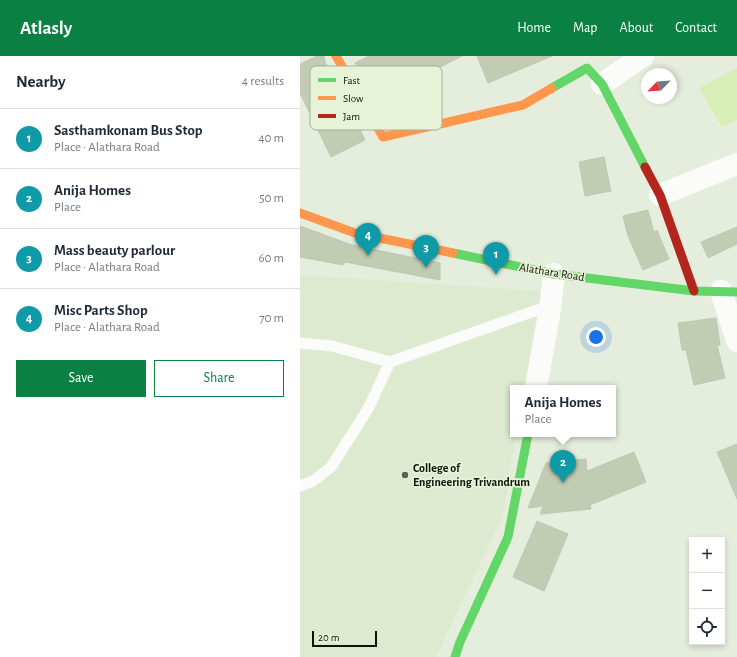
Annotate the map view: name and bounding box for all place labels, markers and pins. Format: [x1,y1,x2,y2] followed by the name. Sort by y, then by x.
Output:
[355,223,381,256] pin: 4
[413,235,439,268] pin: 3
[483,242,509,275] pin: 1
[550,450,576,483] pin: 2
[413,462,530,488] place label: College of Engineering Trivandrum
[400,470,410,480] marker: College of Engineering Trivandrum

